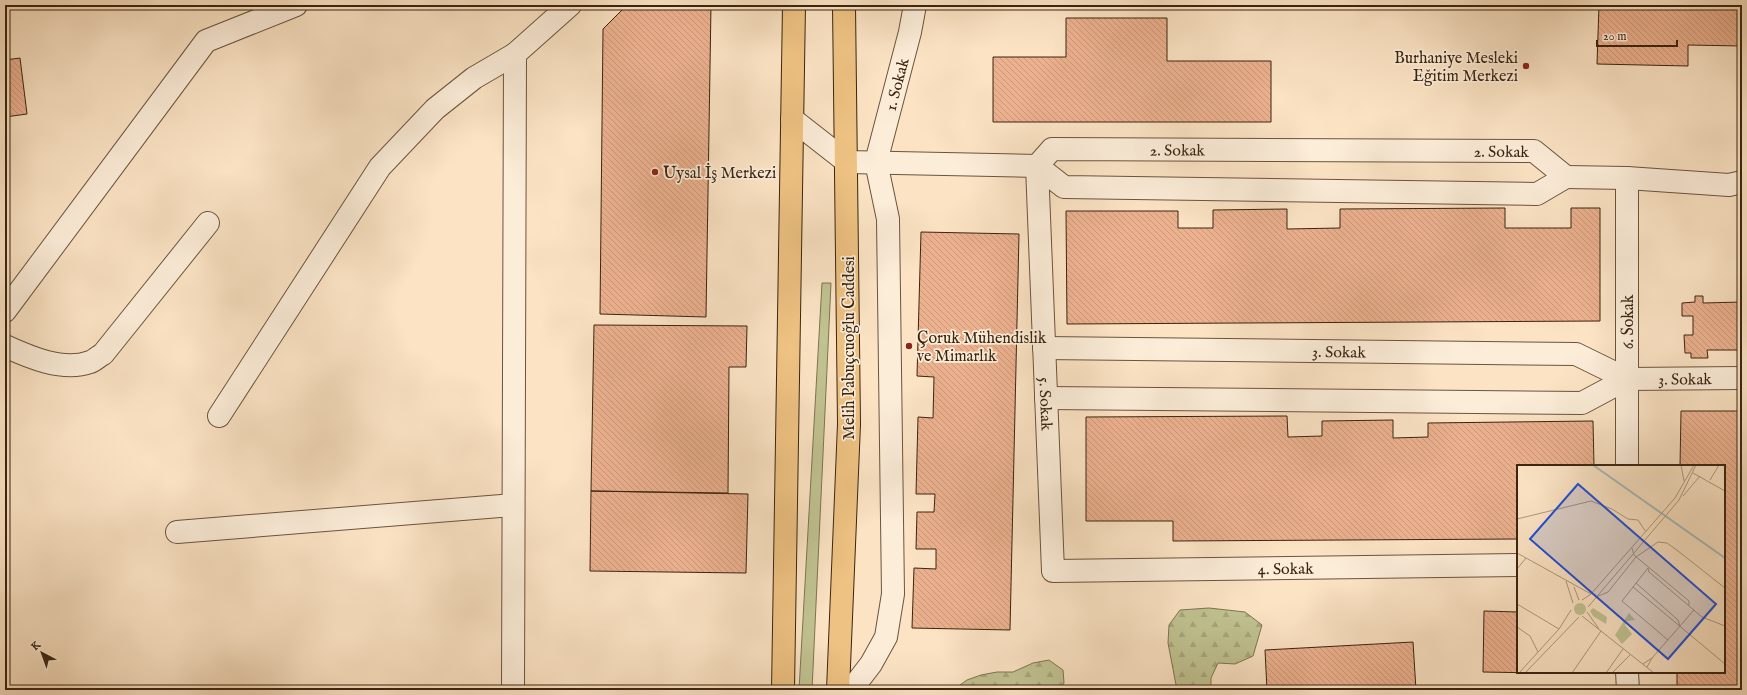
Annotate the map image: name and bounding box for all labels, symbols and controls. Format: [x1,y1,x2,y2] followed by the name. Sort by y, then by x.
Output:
[1597,22,1677,48] scale bar
[1603,29,1626,44] text: 20 m
[1394,49,1518,87] place label: Burhaniye Mesleki Eğitim Merkezi
[882,56,915,113] street label: 1. Sokak
[1521,61,1531,71] marker: Burhaniye Mesleki Eğitim Merkezi
[1150,141,1205,162] street label: 2. Sokak
[1474,143,1529,163] street label: 2. Sokak
[663,162,776,184] place label: Uysal İş Merkezi
[650,167,660,177] marker: Uysal İş Merkezi
[840,256,860,440] street label: Melih Pabuçcuoğlu Caddesi
[1619,294,1639,349] street label: 6. Sokak
[917,329,1047,367] place label: Çoruk Mühendislik ve Mimarlık
[904,341,914,351] marker: Çoruk Mühendislik ve Mimarlık
[1312,343,1366,364] street label: 3. Sokak
[1658,370,1712,391] street label: 3. Sokak
[1033,377,1055,431] street label: 5. Sokak
[1517,465,1725,673] inset map
[1258,560,1314,580] street label: 4. Sokak
[22,633,62,673] north arrow
[28,638,44,654] text: K

